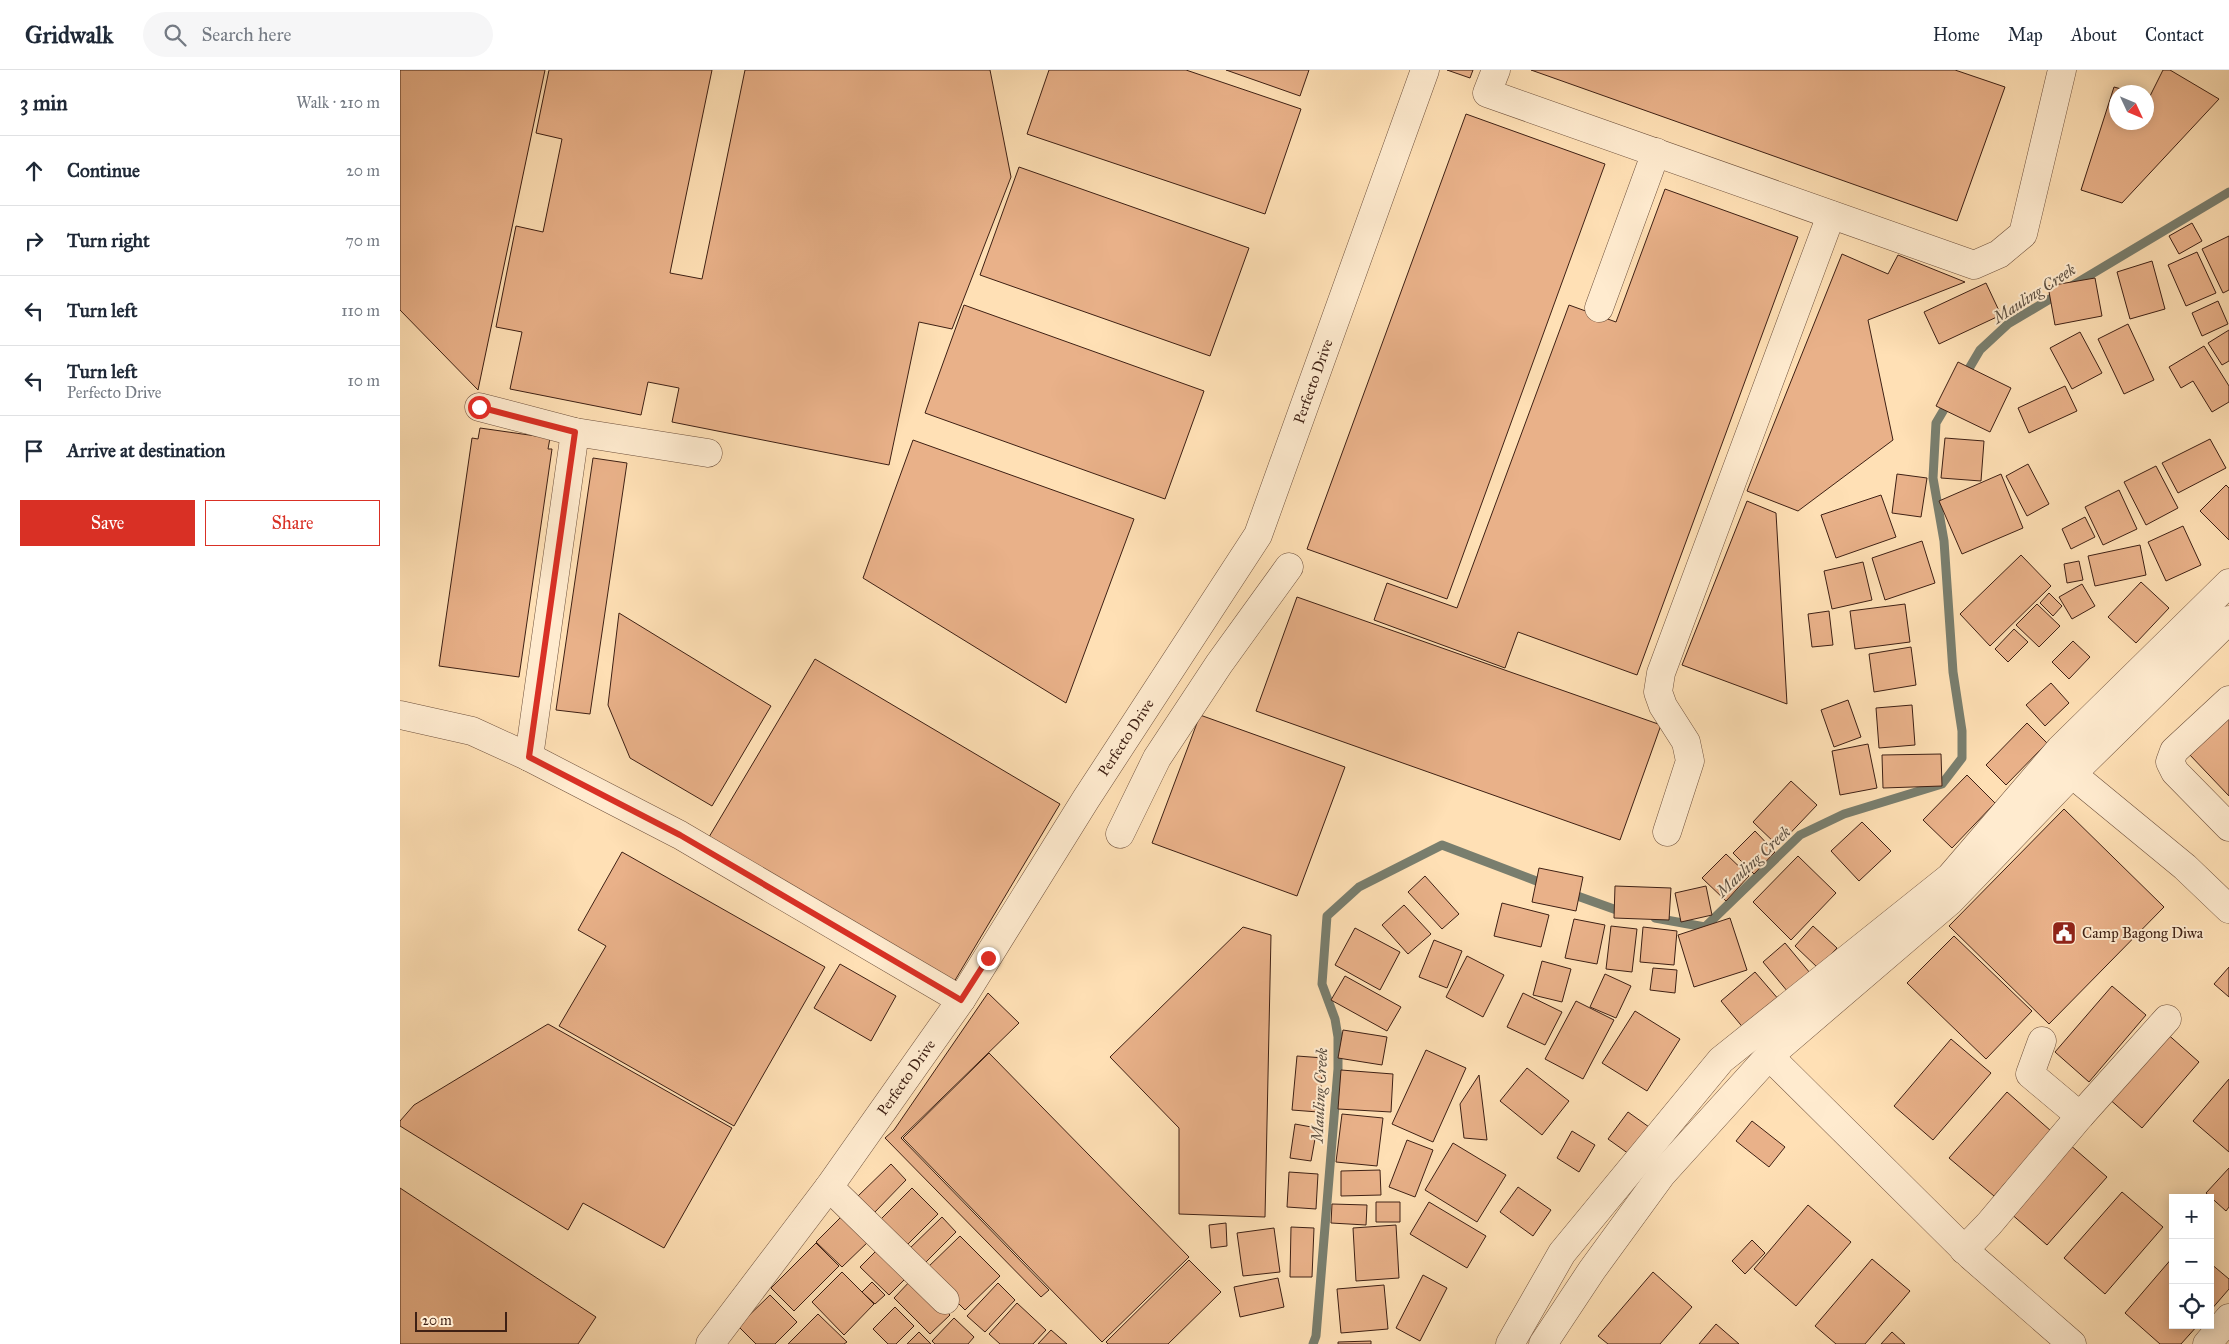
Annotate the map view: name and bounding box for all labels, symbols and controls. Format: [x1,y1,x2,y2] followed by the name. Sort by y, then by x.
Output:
[143,12,493,57] search box
[25,20,113,50] text: Gridwalk
[161,21,189,49] icon: search
[201,23,291,46] text: Search here
[1933,24,1980,46] text: Home
[2008,24,2043,46] text: Map
[2071,24,2117,46] text: About
[2145,24,2204,46] text: Contact
[2109,85,2154,130] north arrow
[20,90,68,116] text: 3 min
[296,93,380,112] text: Walk · 210 m
[20,157,48,185] icon: ahead
[67,159,140,182] text: Continue
[346,161,380,180] text: 20 m
[20,227,48,255] icon: right
[67,229,150,252] text: Turn right
[345,231,380,250] text: 70 m
[1988,260,2079,328] water label: Mauling Creek
[20,297,48,325] icon: left
[67,299,137,322] text: Turn left
[341,301,380,320] text: 110 m
[1290,337,1337,426] street label: Perfecto Drive
[67,360,137,383] text: Turn left
[20,367,48,395] icon: left
[348,371,380,390] text: 10 m
[67,383,161,402] text: Perfecto Drive
[468,396,491,419] route start
[20,437,48,465] icon: arrive
[67,439,225,462] text: Arrive at destination
[20,500,195,546] button: Save
[205,500,380,546] button: Share
[1094,695,1158,780] street label: Perfecto Drive
[1711,822,1794,902] water label: Mauling Creek
[2051,920,2077,946] public building icon: Camp Bagong Diwa
[2082,924,2204,942] place label: Camp Bagong Diwa
[977,947,1000,970] route end
[873,1036,939,1119] street label: Perfecto Drive
[1307,1047,1331,1145] water label: Mauling Creek
[2169,1194,2214,1329] map controls
[2169,1194,2214,1239] button: +
[2169,1239,2214,1284] button: −
[2169,1284,2214,1329] button: locate
[415,1309,508,1332] scale bar
[422,1312,452,1329] text: 20 m

